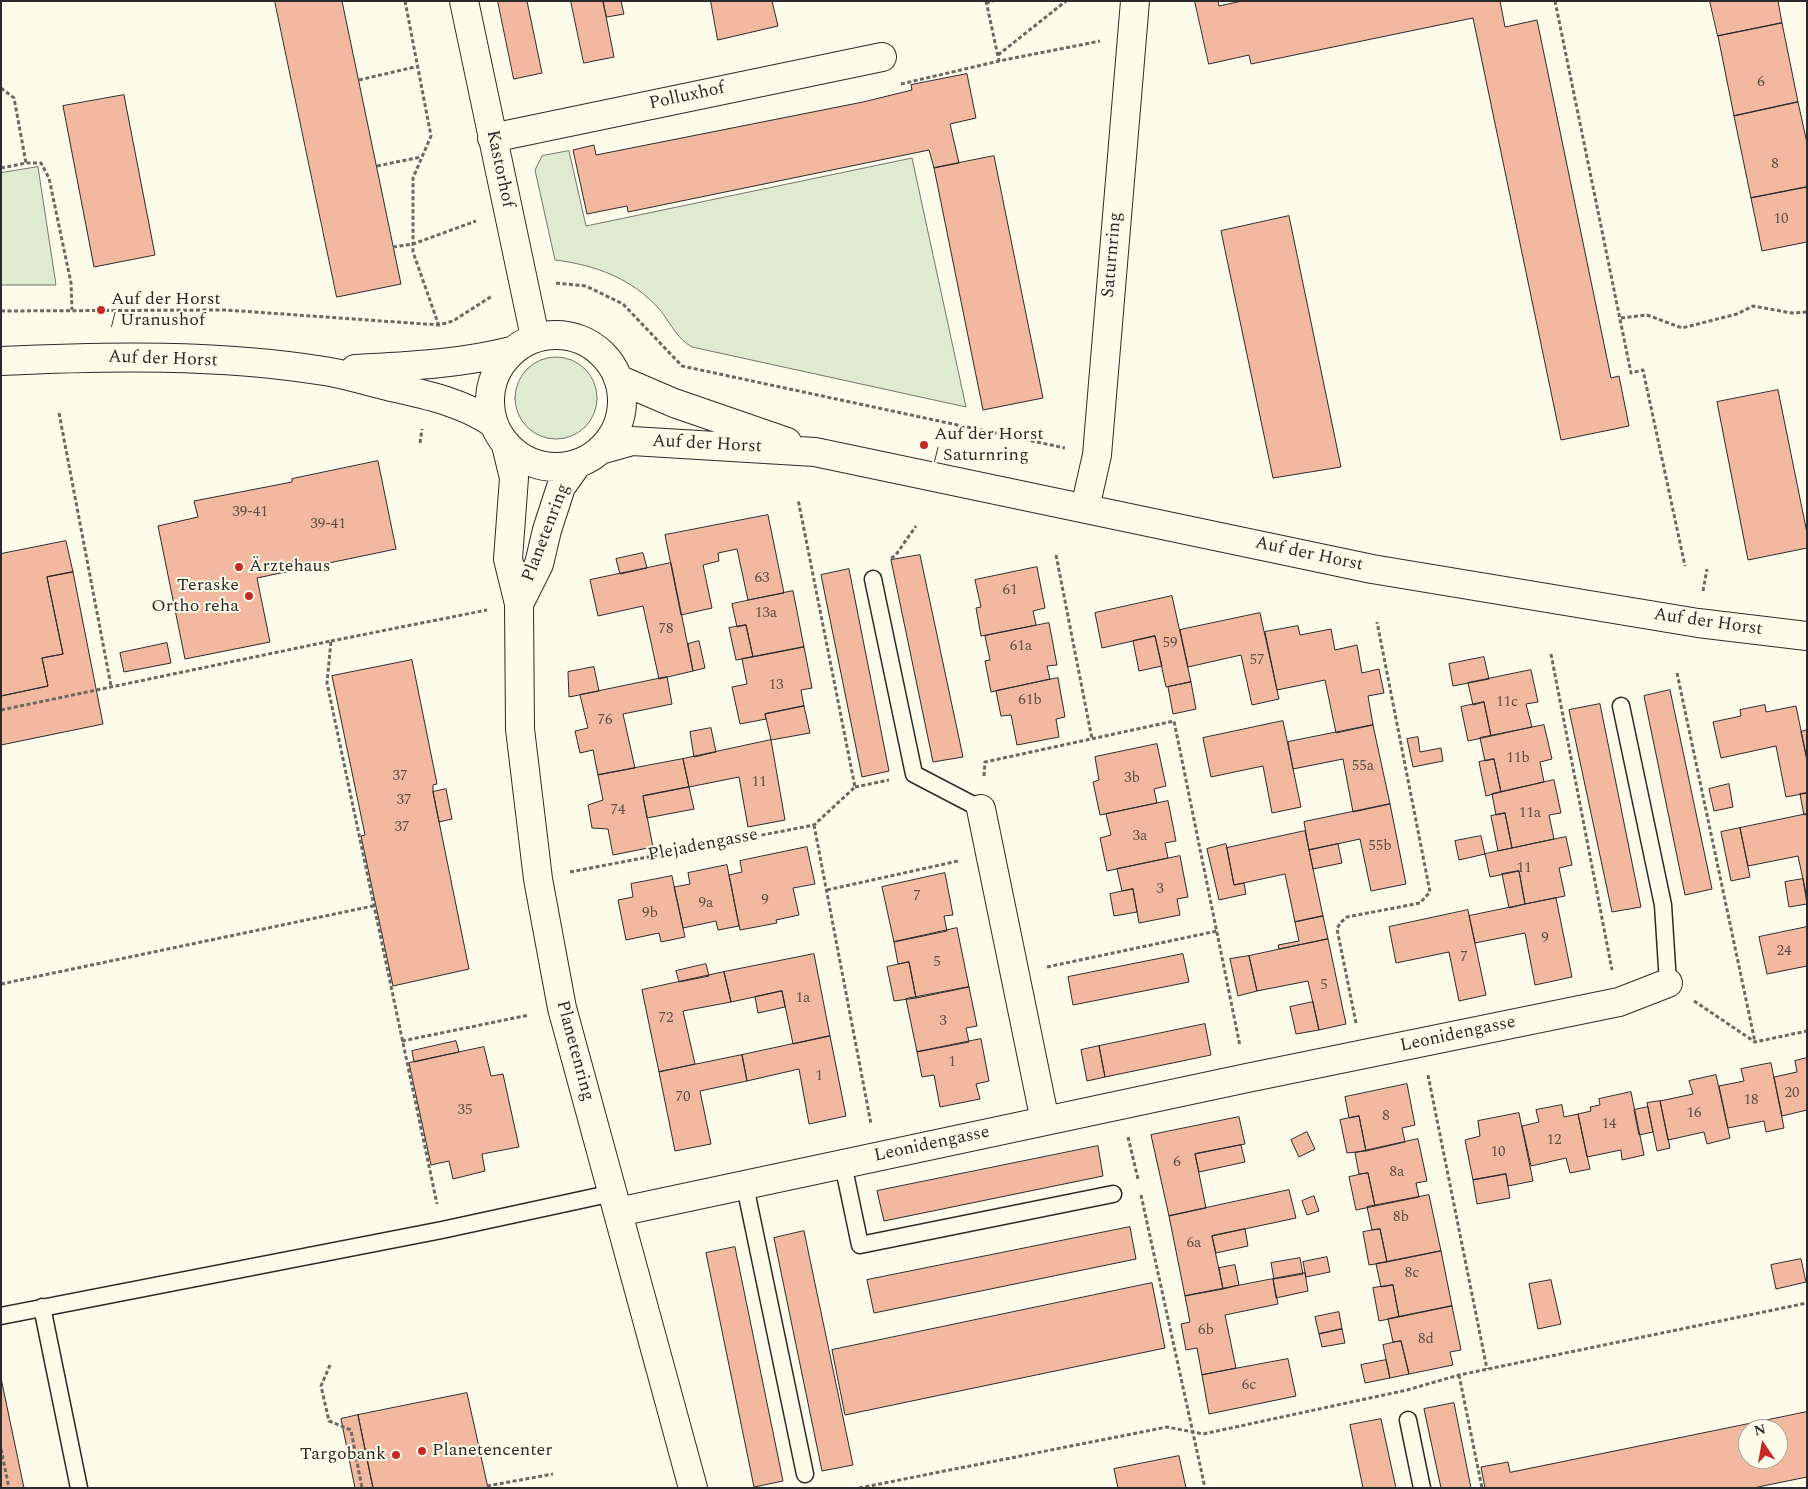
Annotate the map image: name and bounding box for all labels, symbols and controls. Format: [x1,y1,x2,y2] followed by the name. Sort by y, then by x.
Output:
[1757,74,1765,92] house number: 6
[647,78,727,116] street label: Polluxhof
[480,128,518,210] street label: Kastorhof
[1771,156,1779,174] house number: 8
[1099,211,1127,299] street label: Saturnring
[1774,211,1788,229] house number: 10
[111,289,221,332] place label: Auf der Horst / Uranushof
[95,304,107,316] marker: Auf der Horst / Uranushof
[108,347,218,373] street label: Auf der Horst
[934,424,1044,466] place label: Auf der Horst / Saturnring
[652,431,762,459] street label: Auf der Horst
[918,439,930,451] marker: Auf der Horst / Saturnring
[518,481,576,585] street label: Planetenring
[232,504,268,522] house number: 39-41
[310,516,346,534] house number: 39-41
[1253,533,1365,577] street label: Auf der Horst
[249,556,330,578] place label: Ärztehaus
[233,561,245,573] marker: Ärztehaus
[755,570,769,588] house number: 63
[151,575,239,618] place label: Teraske Ortho reha
[1003,582,1017,600] house number: 61
[243,590,255,602] marker: Teraske Ortho reha
[755,605,777,623] house number: 13a
[1652,605,1764,641] street label: Auf der Horst
[659,621,673,639] house number: 78
[1163,635,1177,653] house number: 59
[1010,638,1032,656] house number: 61a
[1250,652,1264,670] house number: 57
[769,677,783,695] house number: 13
[1018,692,1042,710] house number: 61b
[1496,694,1518,712] house number: 11c
[598,712,612,730] house number: 76
[1506,750,1530,768] house number: 11b
[1352,758,1374,776] house number: 55a
[393,768,407,786] house number: 37
[1124,770,1140,788] house number: 3b
[752,774,766,792] house number: 11
[397,792,411,810] house number: 37
[611,802,625,820] house number: 74
[1519,805,1541,823] house number: 11a
[395,819,409,837] house number: 37
[646,825,760,867] street label: Plejadengasse
[1133,828,1147,846] house number: 3a
[1368,838,1392,856] house number: 55b
[1517,860,1531,878] house number: 11
[1156,881,1164,899] house number: 3
[913,888,921,906] house number: 7
[761,892,769,910] house number: 9
[699,895,713,913] house number: 9a
[642,905,658,923] house number: 9b
[1541,930,1549,948] house number: 9
[1777,943,1791,961] house number: 24
[1460,949,1468,967] house number: 7
[933,954,941,972] house number: 5
[1320,977,1328,995] house number: 5
[796,990,810,1008] house number: 1a
[550,998,598,1104] street label: Planetenring
[659,1010,673,1028] house number: 72
[1398,1012,1518,1058] street label: Leonidengasse
[939,1013,947,1031] house number: 3
[948,1054,956,1072] house number: 1
[815,1068,823,1086] house number: 1
[1785,1085,1799,1103] house number: 20
[676,1089,690,1107] house number: 70
[1744,1092,1758,1110] house number: 18
[458,1102,472,1120] house number: 35
[1687,1105,1701,1123] house number: 16
[1382,1108,1390,1126] house number: 8
[1602,1116,1616,1134] house number: 14
[872,1122,992,1168] street label: Leonidengasse
[1547,1132,1561,1150] house number: 12
[1491,1144,1505,1162] house number: 10
[1173,1154,1181,1172] house number: 6
[1390,1164,1404,1182] house number: 8a
[1393,1209,1409,1227] house number: 8b
[1187,1235,1201,1253] house number: 6a
[1405,1265,1419,1283] house number: 8c
[1198,1322,1214,1340] house number: 6b
[1418,1331,1434,1349] house number: 8d
[1242,1377,1256,1395] house number: 6c
[1752,1418,1768,1441] text: N
[1738,1419,1788,1469] north arrow
[432,1440,552,1462] place label: Planetencenter
[300,1444,386,1466] place label: Targobank
[416,1445,428,1457] marker: Planetencenter
[390,1449,402,1461] marker: Targobank

